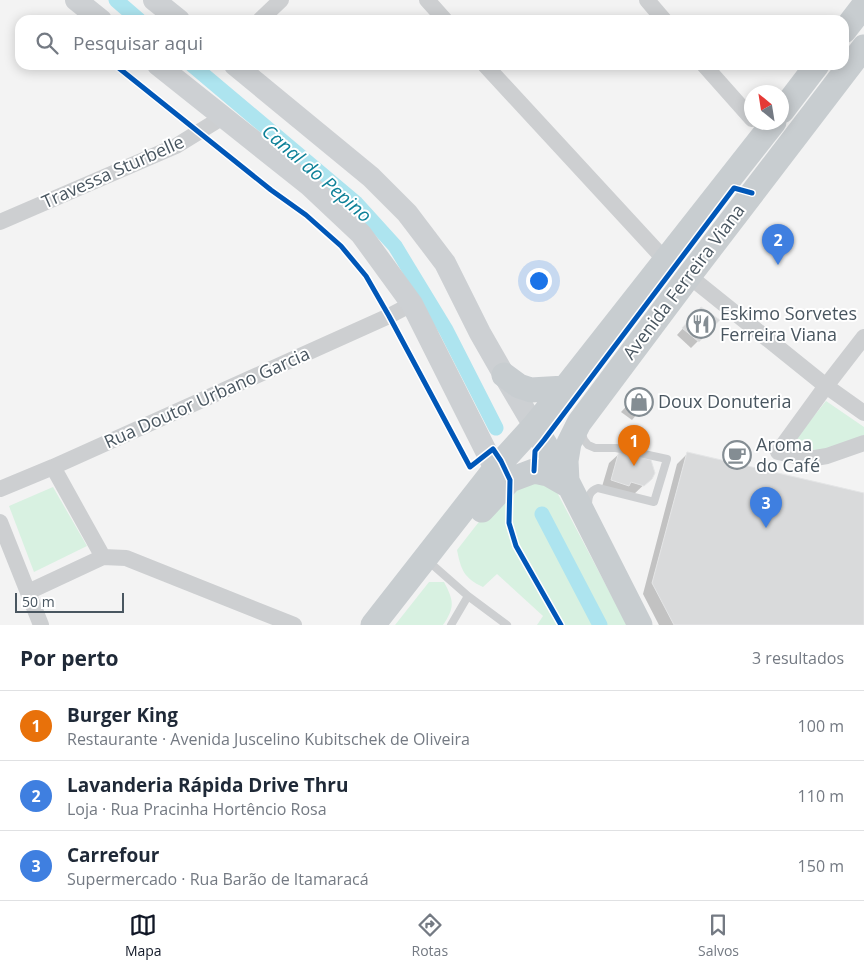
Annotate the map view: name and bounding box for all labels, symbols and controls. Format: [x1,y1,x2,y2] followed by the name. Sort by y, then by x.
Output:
[15,15,849,70] search box
[33,29,61,57] icon: search
[73,30,203,56] text: Pesquisar aqui
[744,85,789,130] north arrow
[257,118,377,228] water label: Canal do Pepino
[38,129,187,213] street label: Travessa Sturbelle
[617,199,750,364] street label: Avenida Ferreira Viana
[762,224,794,265] pin: 2
[526,268,552,294] your location
[720,301,857,346] place label: Eskimo Sorvetes Ferreira Viana
[686,309,716,339] restaurant icon: Eskimo Sorvetes Ferreira Viana
[100,341,313,453] street label: Rua Doutor Urbano Garcia
[624,387,654,417] shop icon: Doux Donuteria
[658,389,791,413] place label: Doux Donuteria
[618,425,650,466] pin: 1
[756,432,820,477] place label: Aroma do Café
[722,440,752,470] cafe icon: Aroma do Café
[750,487,782,528] pin: 3
[15,590,124,613] scale bar
[22,592,55,611] text: 50 m
[20,644,119,672] text: Por perto
[752,647,844,669] text: 3 resultados
[67,702,178,728] text: Burger King
[31,715,41,737] text: 1
[798,715,844,737] text: 100 m
[67,728,470,750] text: Restaurante · Avenida Juscelino Kubitschek de Oliveira
[67,772,348,798] text: Lavanderia Rápida Drive Thru
[31,785,41,807] text: 2
[798,785,844,807] text: 110 m
[67,798,327,820] text: Loja · Rua Pracinha Hortêncio Rosa
[67,842,159,868] text: Carrefour
[31,855,41,877] text: 3
[798,855,844,877] text: 150 m
[67,868,369,890] text: Supermercado · Rua Barão de Itamaracá
[125,911,162,960] tab: Mapa
[412,911,448,960] tab: Rotas
[698,911,739,960] tab: Salvos

